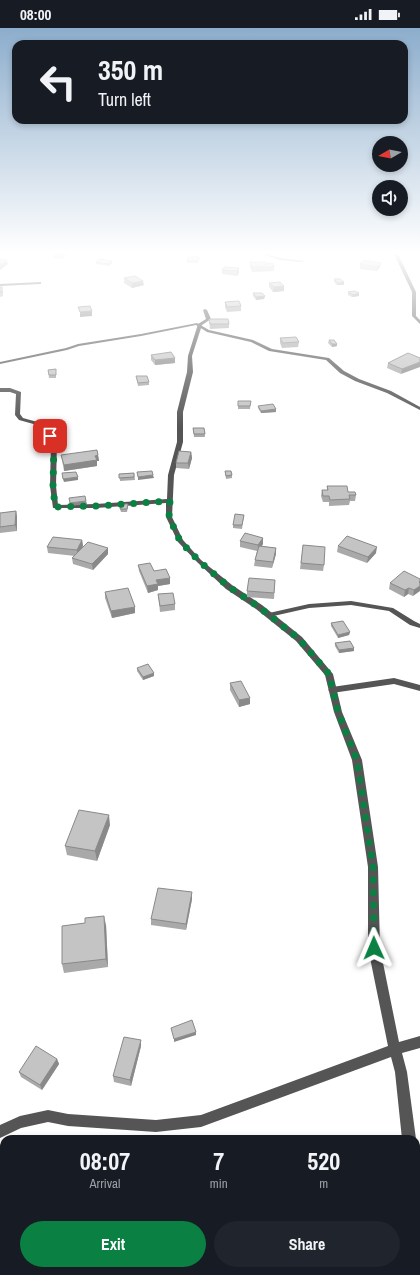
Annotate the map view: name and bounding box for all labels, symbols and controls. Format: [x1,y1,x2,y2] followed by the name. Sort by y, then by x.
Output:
[20,4,51,25] text: 08:00
[98,51,163,89] text: 350 m
[32,56,84,108] icon: left
[98,87,151,112] text: Turn left
[372,136,408,172] north arrow
[372,136,408,216] map controls
[372,180,408,216] button: sound
[33,419,67,453] pin
[39,425,61,447] icon: arrive
[353,927,395,969] position arrow
[80,1145,130,1177] text: 08:07
[213,1145,224,1177] text: 7
[307,1145,340,1177] text: 520
[90,1175,120,1192] text: Arrival
[210,1175,228,1192] text: min
[319,1175,328,1192] text: m
[20,1221,206,1267] button: Exit
[214,1221,400,1267] button: Share

